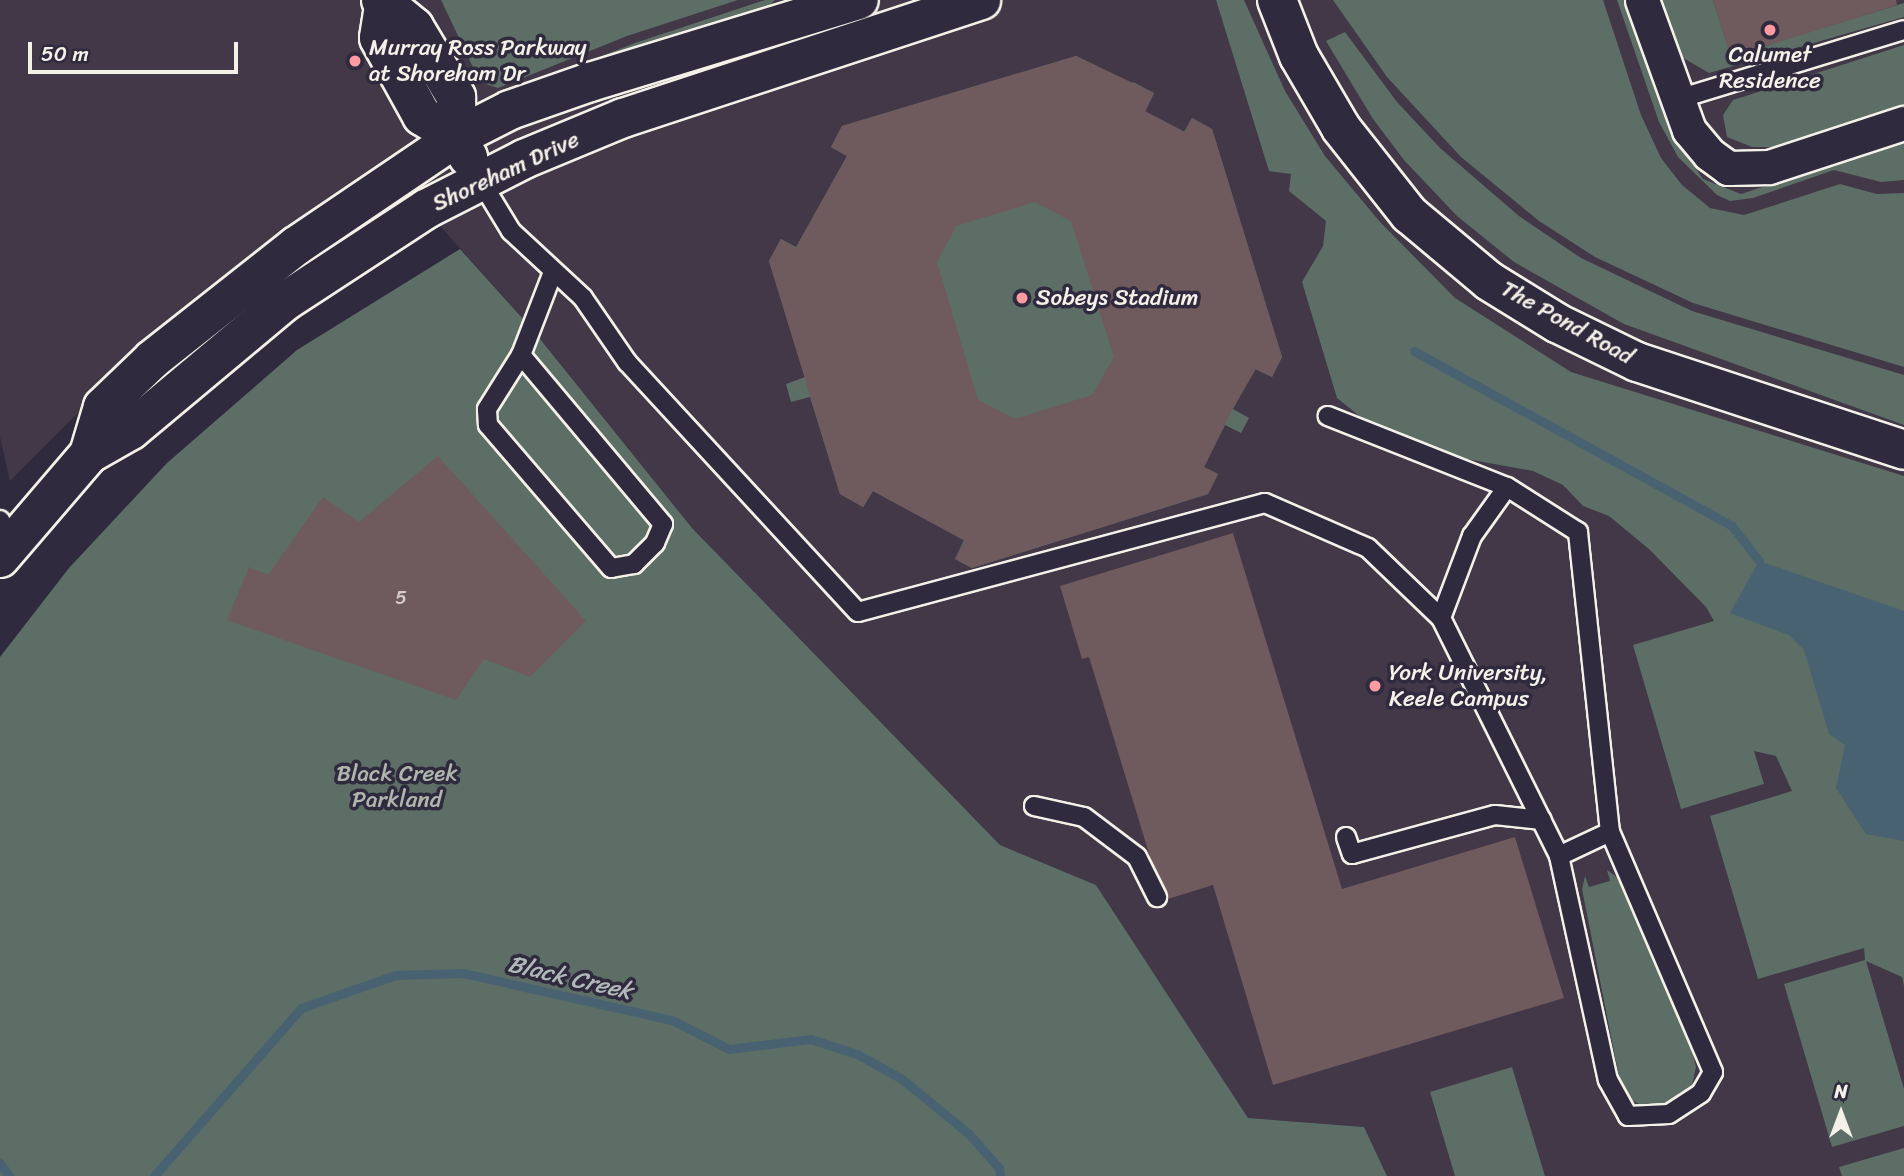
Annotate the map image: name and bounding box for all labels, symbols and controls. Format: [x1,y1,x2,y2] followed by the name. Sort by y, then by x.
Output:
[1762,22,1778,38] marker: Calumet Residence
[32,28,242,72] scale bar
[369,34,588,88] place label: Murray Ross Parkway at Shoreham Dr
[41,35,89,73] text: 50 m
[1719,41,1821,95] place label: Calumet Residence
[347,53,363,69] marker: Murray Ross Parkway at Shoreham Dr
[428,126,584,218] street label: Shoreham Drive
[1496,275,1638,371] street label: The Pond Road
[1036,284,1198,312] place label: Sobeys Stadium
[1014,290,1030,306] marker: Sobeys Stadium
[395,587,407,609] house number: 5
[1389,659,1549,713] place label: York University, Keele Campus
[1367,678,1383,694] marker: York University, Keele Campus
[336,760,458,814] park label: Black Creek Parkland
[505,950,635,1006] water label: Black Creek
[1834,1075,1848,1108] text: N
[1806,1078,1876,1148] north arrow

